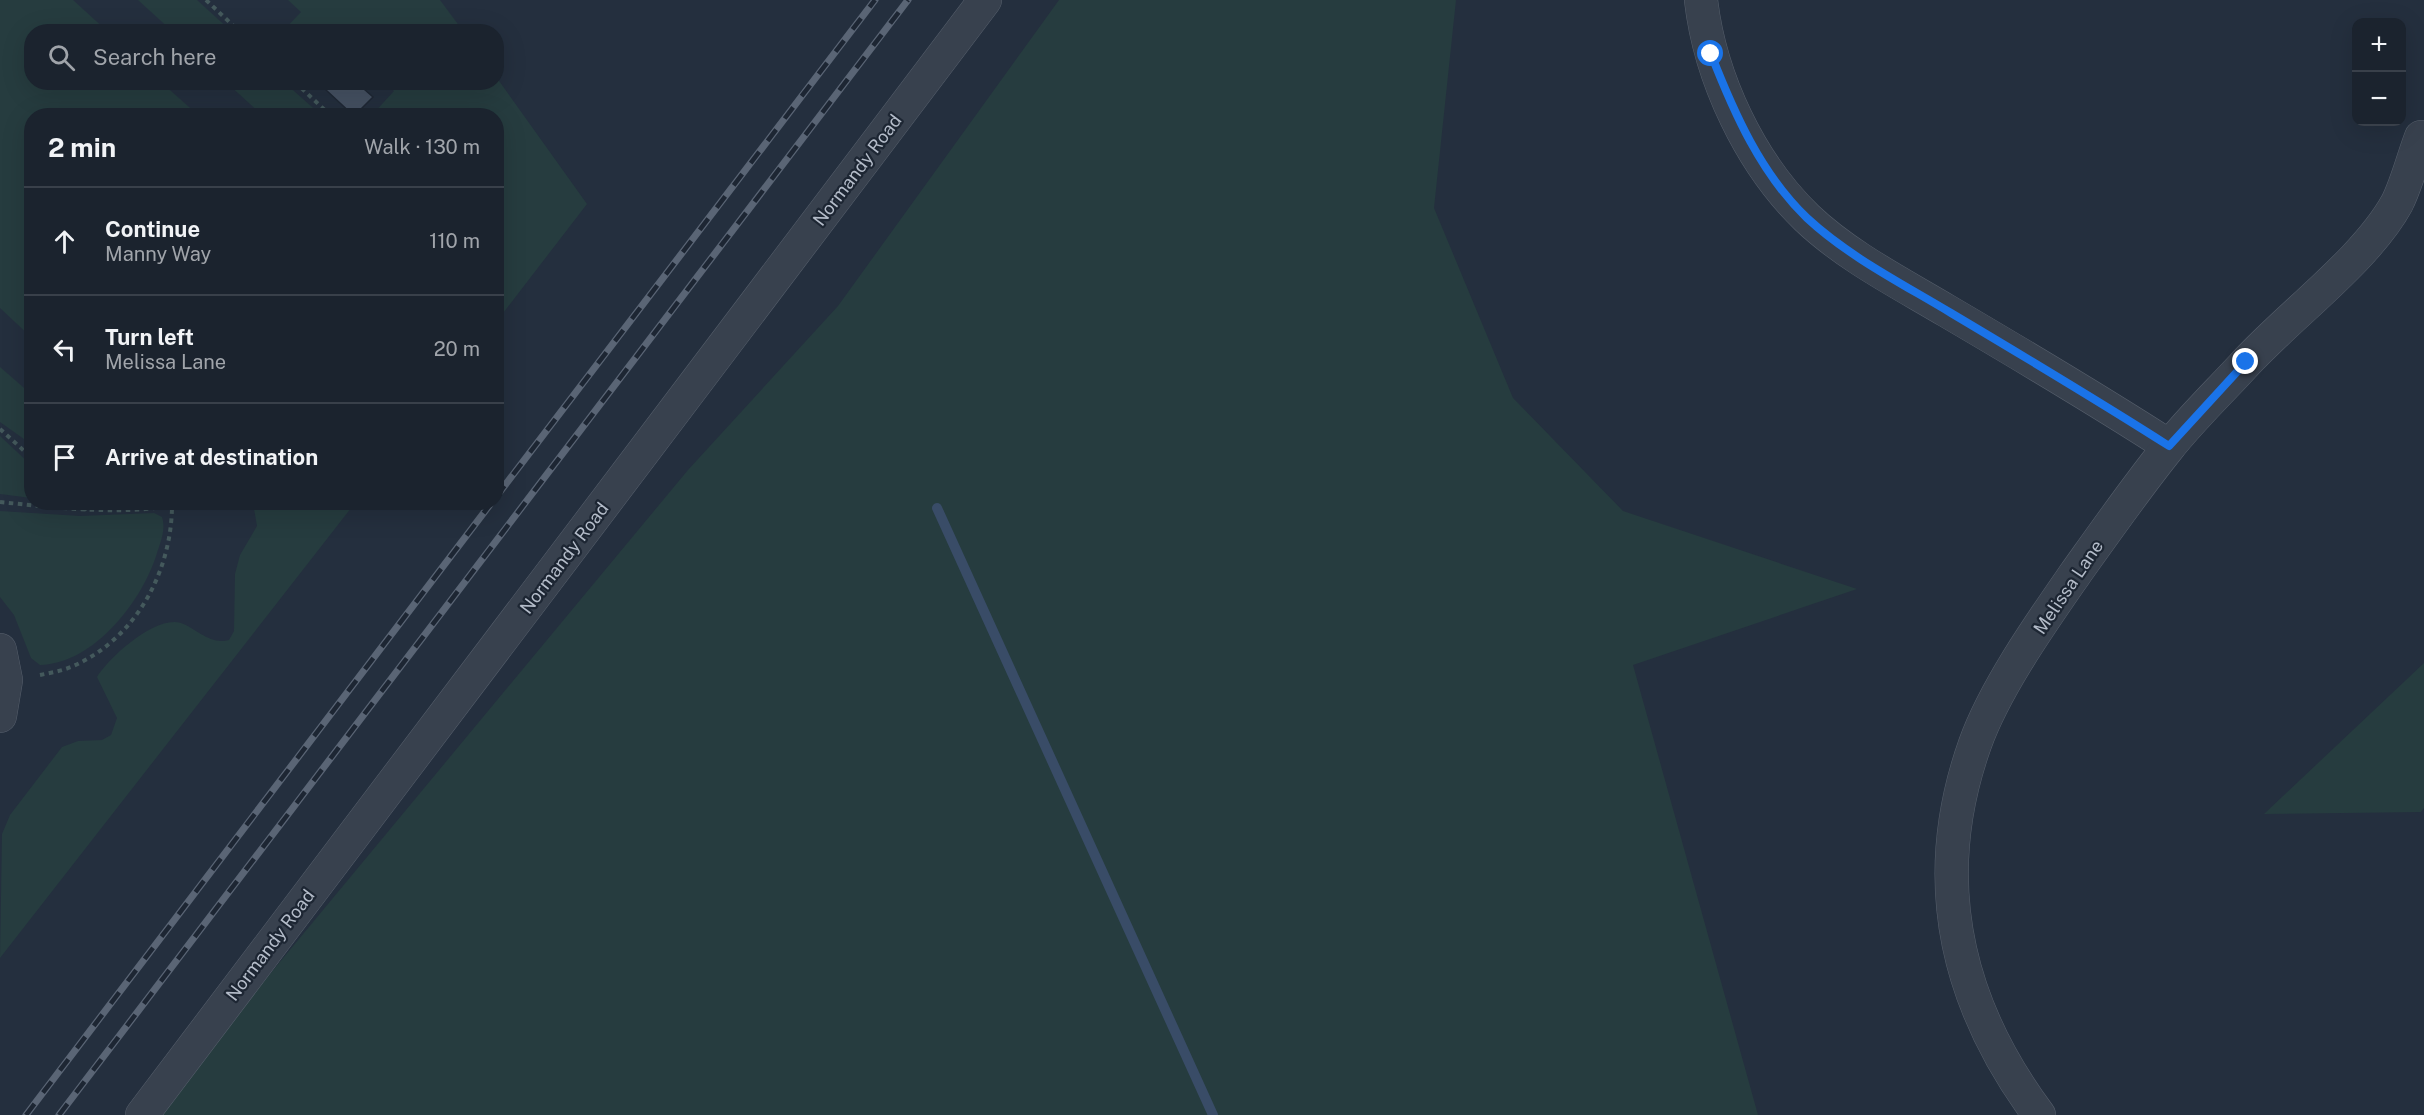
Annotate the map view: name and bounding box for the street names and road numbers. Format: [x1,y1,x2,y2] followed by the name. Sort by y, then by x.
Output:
[808,110,906,230] street label: Normandy Road
[515,498,613,618] street label: Normandy Road
[2029,536,2107,638] street label: Melissa Lane
[221,885,319,1005] street label: Normandy Road

